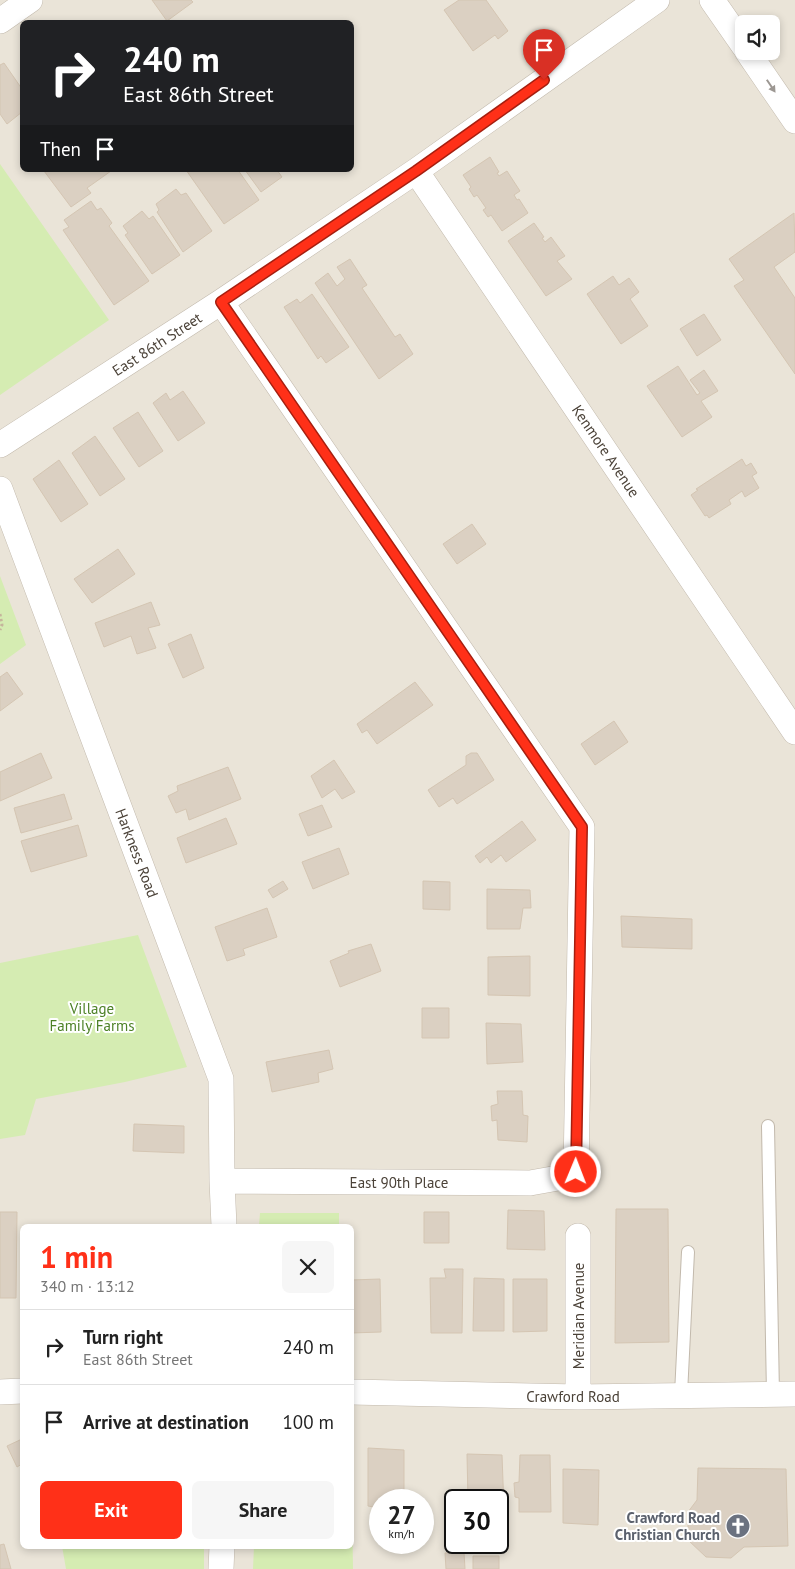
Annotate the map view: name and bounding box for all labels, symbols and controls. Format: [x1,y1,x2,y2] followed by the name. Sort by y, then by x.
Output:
[735,15,780,60] map controls
[735,15,780,60] button: sound
[523,29,565,80] pin
[123,36,220,82] text: 240 m
[530,36,558,64] icon: arrive
[40,40,105,105] icon: right
[766,79,776,93] one-way arrow
[123,80,274,108] text: East 86th Street
[91,135,119,163] icon: arrive
[40,137,81,161] text: Then
[109,308,205,380] street label: East 86th Street
[568,401,644,501] street label: Kenmore Avenue
[111,806,163,900] street label: Harkness Road
[49,999,135,1035] park label: Village Family Farms
[549,1145,601,1197] position arrow
[350,1173,448,1192] street label: East 90th Place
[40,1237,113,1276] text: 1 min
[282,1241,334,1293] button: close
[569,1263,588,1369] street label: Meridian Avenue
[40,1276,135,1296] text: 340 m · 13:12
[83,1325,163,1349] text: Turn right
[40,1333,68,1361] icon: right
[282,1335,334,1359] text: 240 m
[83,1349,193,1369] text: East 86th Street
[526,1387,620,1406] street label: Crawford Road
[40,1408,68,1436] icon: arrive
[83,1410,249,1434] text: Arrive at destination
[282,1410,334,1434] text: 100 m
[40,1481,182,1539] button: Exit
[192,1481,334,1539] button: Share
[444,1489,509,1554] speed limit sign: 30
[387,1499,416,1531] text: 27
[615,1508,720,1544] place label: Crawford Road Christian Church
[725,1513,751,1539] church icon: Crawford Road Christian Church
[388,1526,415,1541] text: km/h

